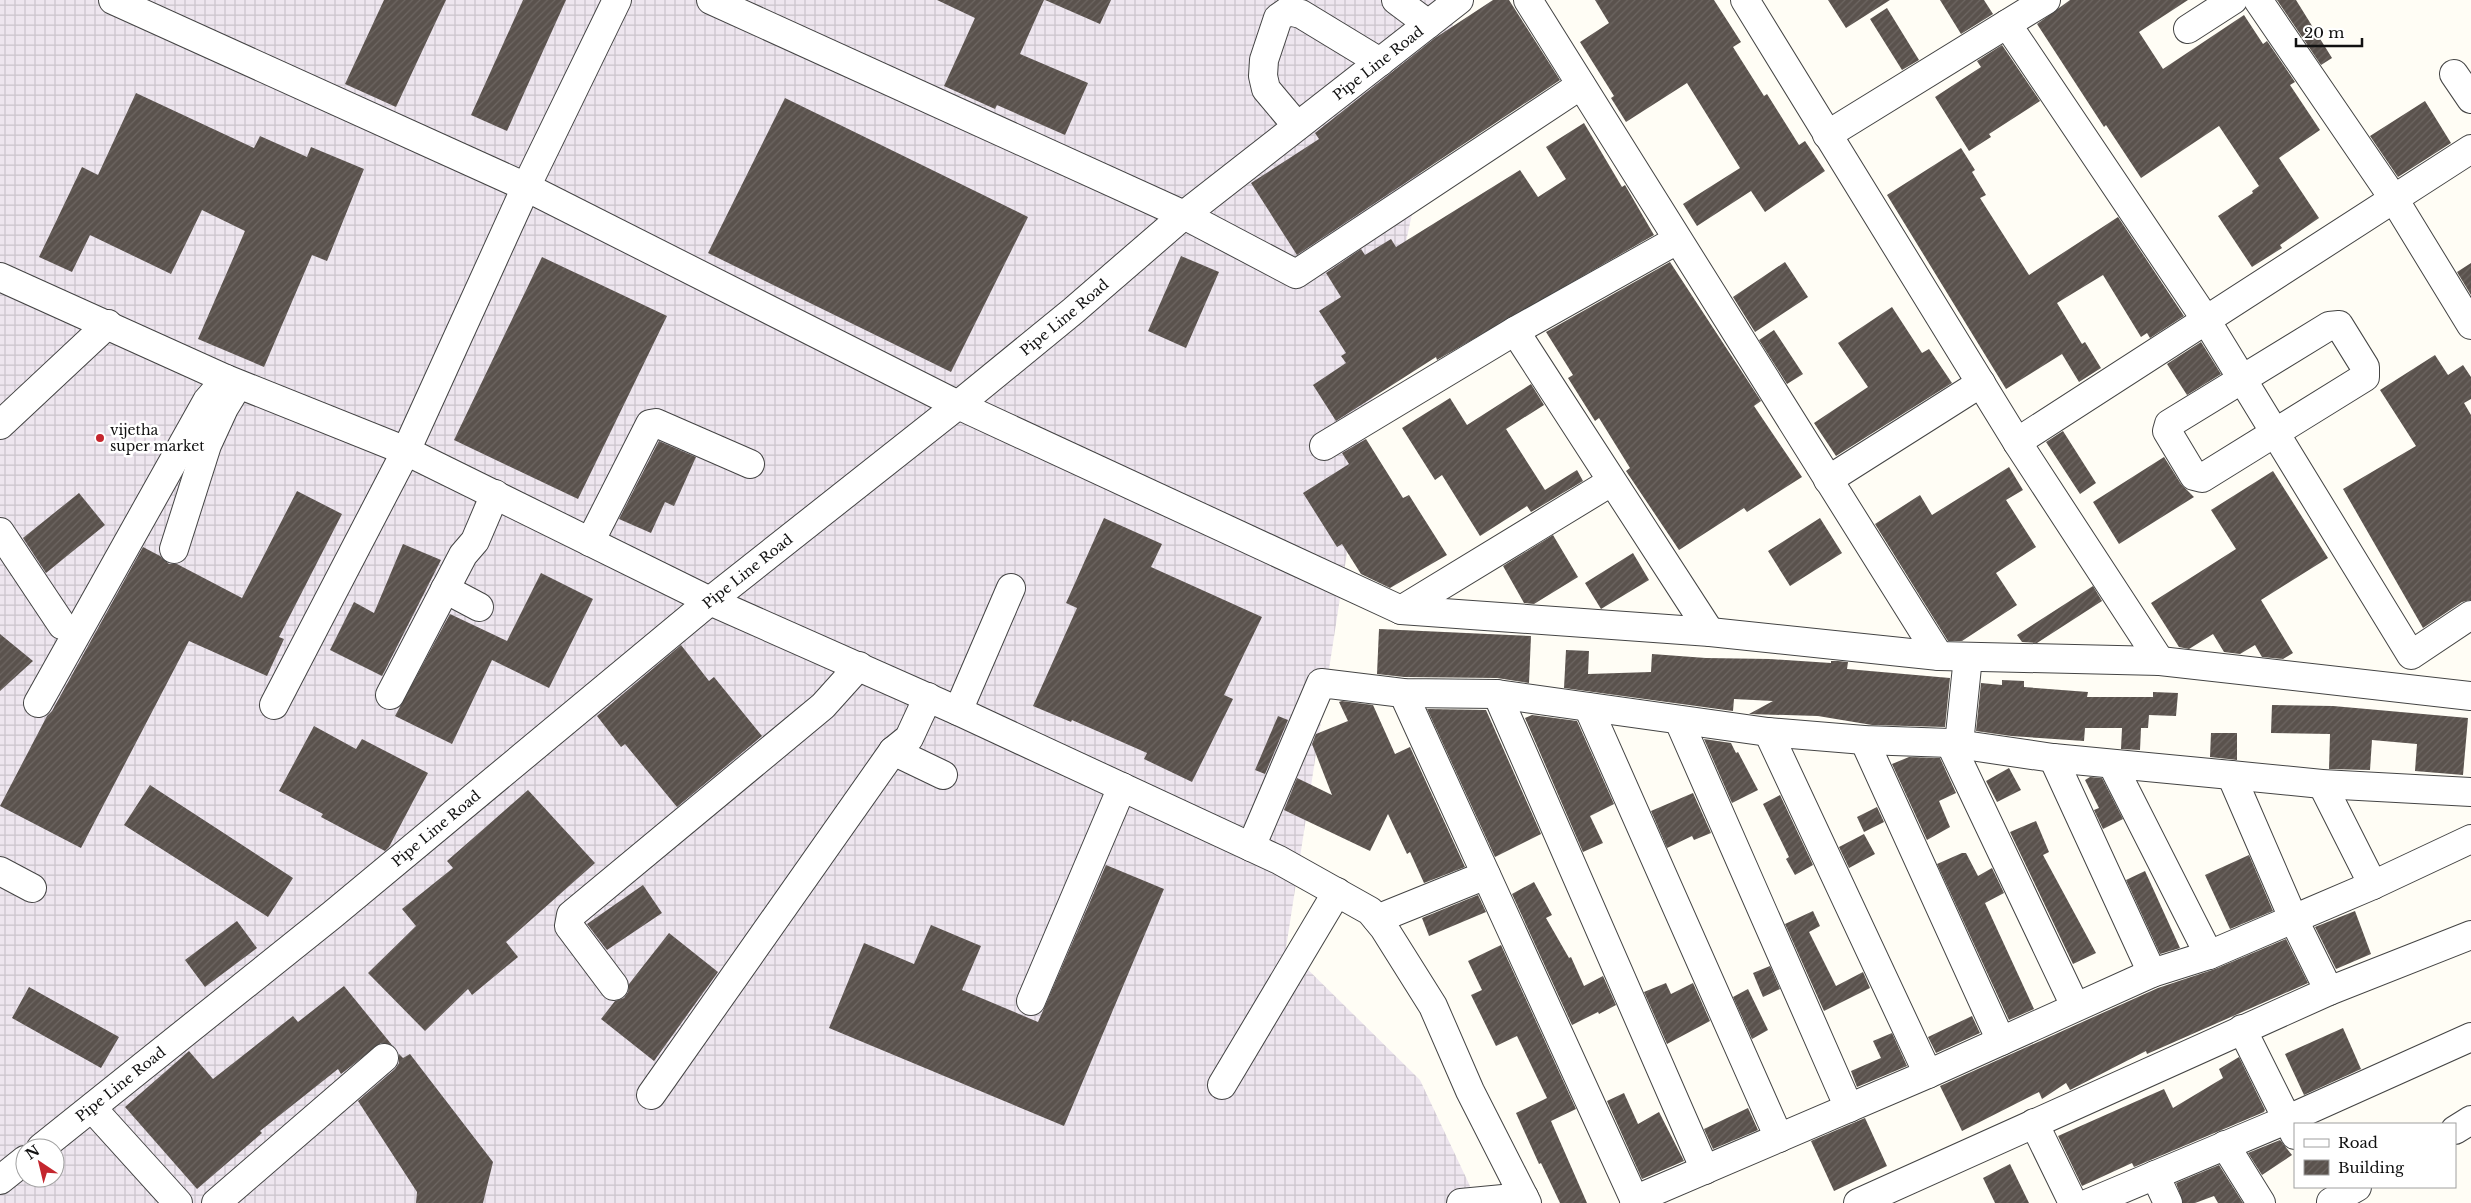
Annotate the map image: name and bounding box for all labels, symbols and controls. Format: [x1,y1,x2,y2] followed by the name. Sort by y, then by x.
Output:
[2296,15,2362,47] scale bar
[1329,22,1427,104] street label: Pipe Line Road
[2304,23,2344,42] text: 20 m
[1016,275,1113,360] street label: Pipe Line Road
[110,421,205,455] place label: vijetha super market
[94,432,106,444] marker: vijetha super market
[699,530,797,613] street label: Pipe Line Road
[388,786,484,871] street label: Pipe Line Road
[72,1043,170,1126] street label: Pipe Line Road
[2294,1123,2456,1188] legend
[2338,1133,2378,1152] text: Road
[15,1138,65,1188] north arrow
[22,1141,43,1164] text: N
[2338,1158,2405,1177] text: Building

